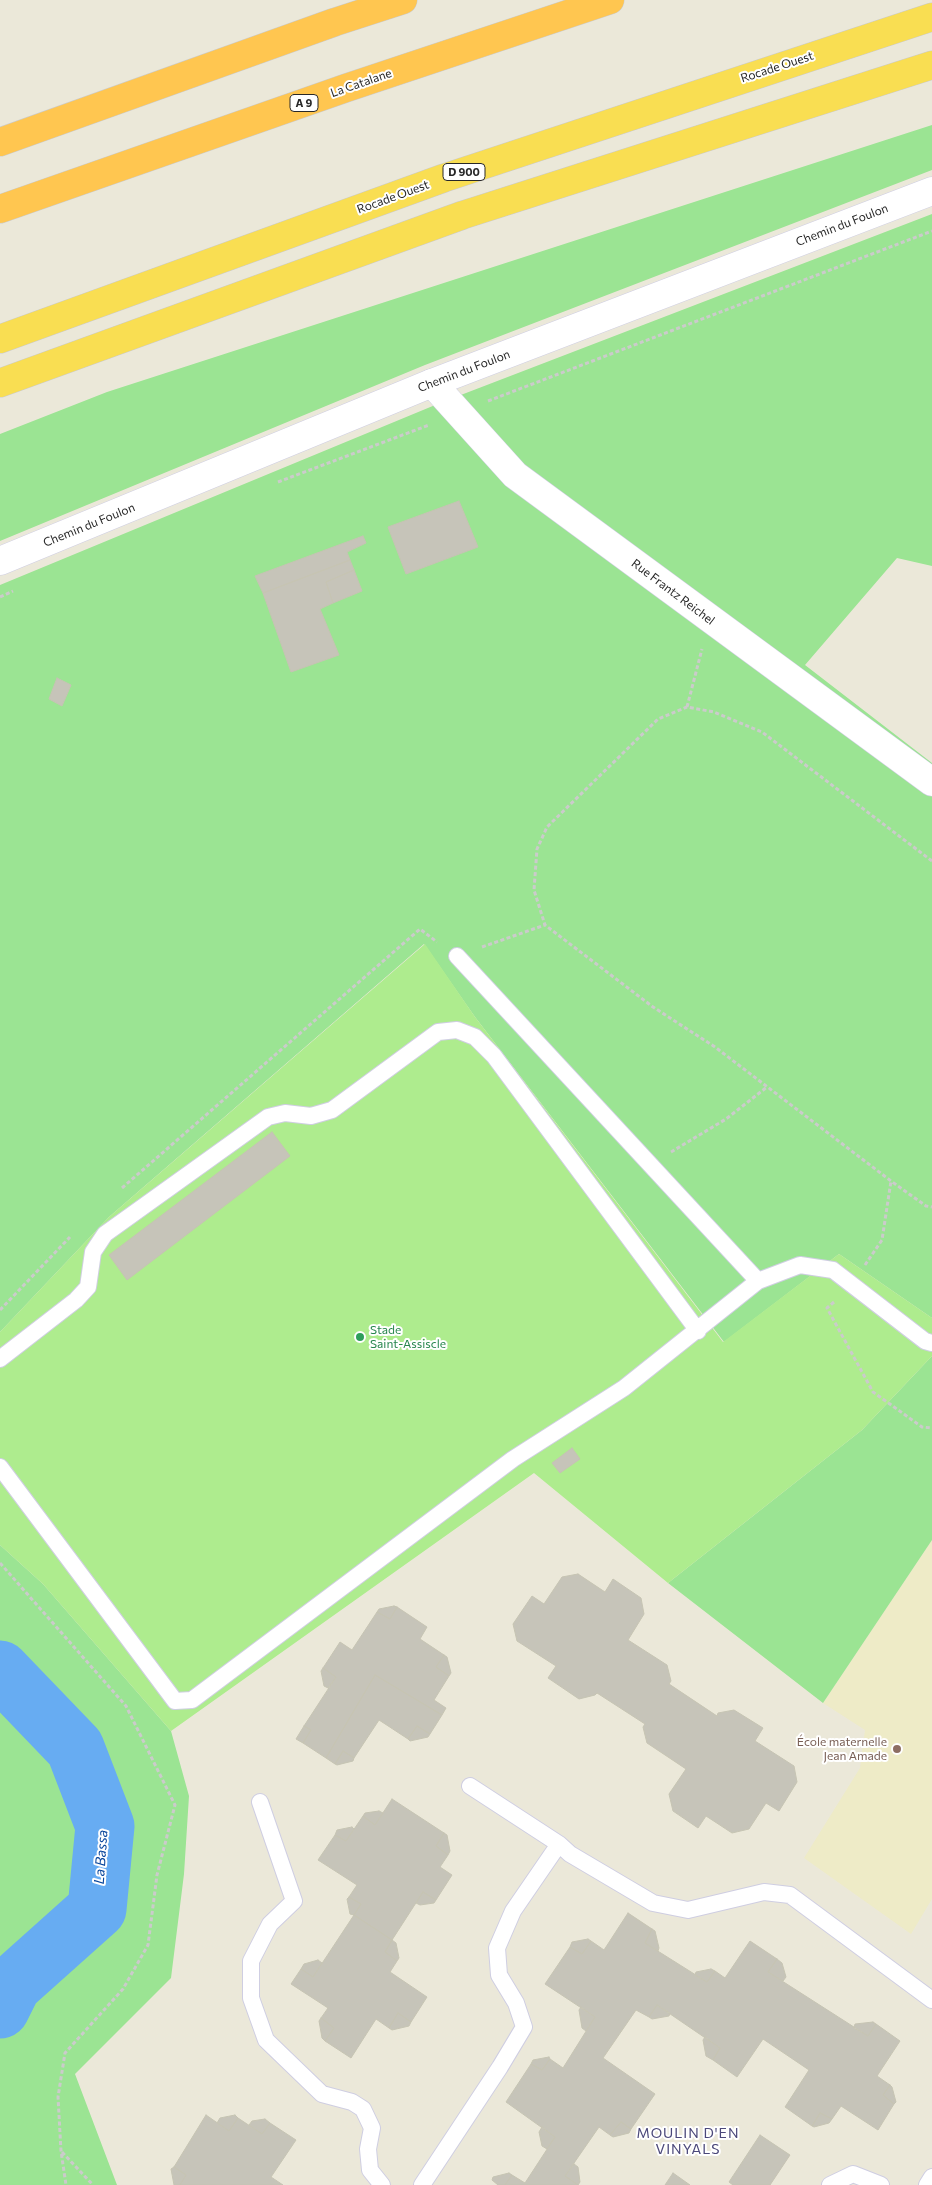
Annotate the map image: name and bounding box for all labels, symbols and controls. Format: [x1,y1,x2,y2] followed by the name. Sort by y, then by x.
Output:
[739,48,815,86] street label: Rocade Ouest
[329,66,393,100] street label: La Catalane
[290,95,318,112] road number: A 9
[443,163,485,180] road number: D 900
[355,177,431,217] street label: Rocade Ouest
[794,201,890,249] street label: Chemin du Foulon
[416,347,512,395] street label: Chemin du Foulon
[41,500,137,550] street label: Chemin du Foulon
[629,556,717,628] street label: Rue Frantz Reichel
[370,1323,446,1351] place label: Stade Saint-Assiscle
[354,1331,366,1343] marker: Stade Saint-Assiscle
[797,1735,887,1763] place label: École maternelle Jean Amade
[891,1743,903,1755] marker: École maternelle Jean Amade
[91,1829,111,1885] water label: La Bassa
[635,2125,741,2158] district label: MOULIN D'EN VINYALS

